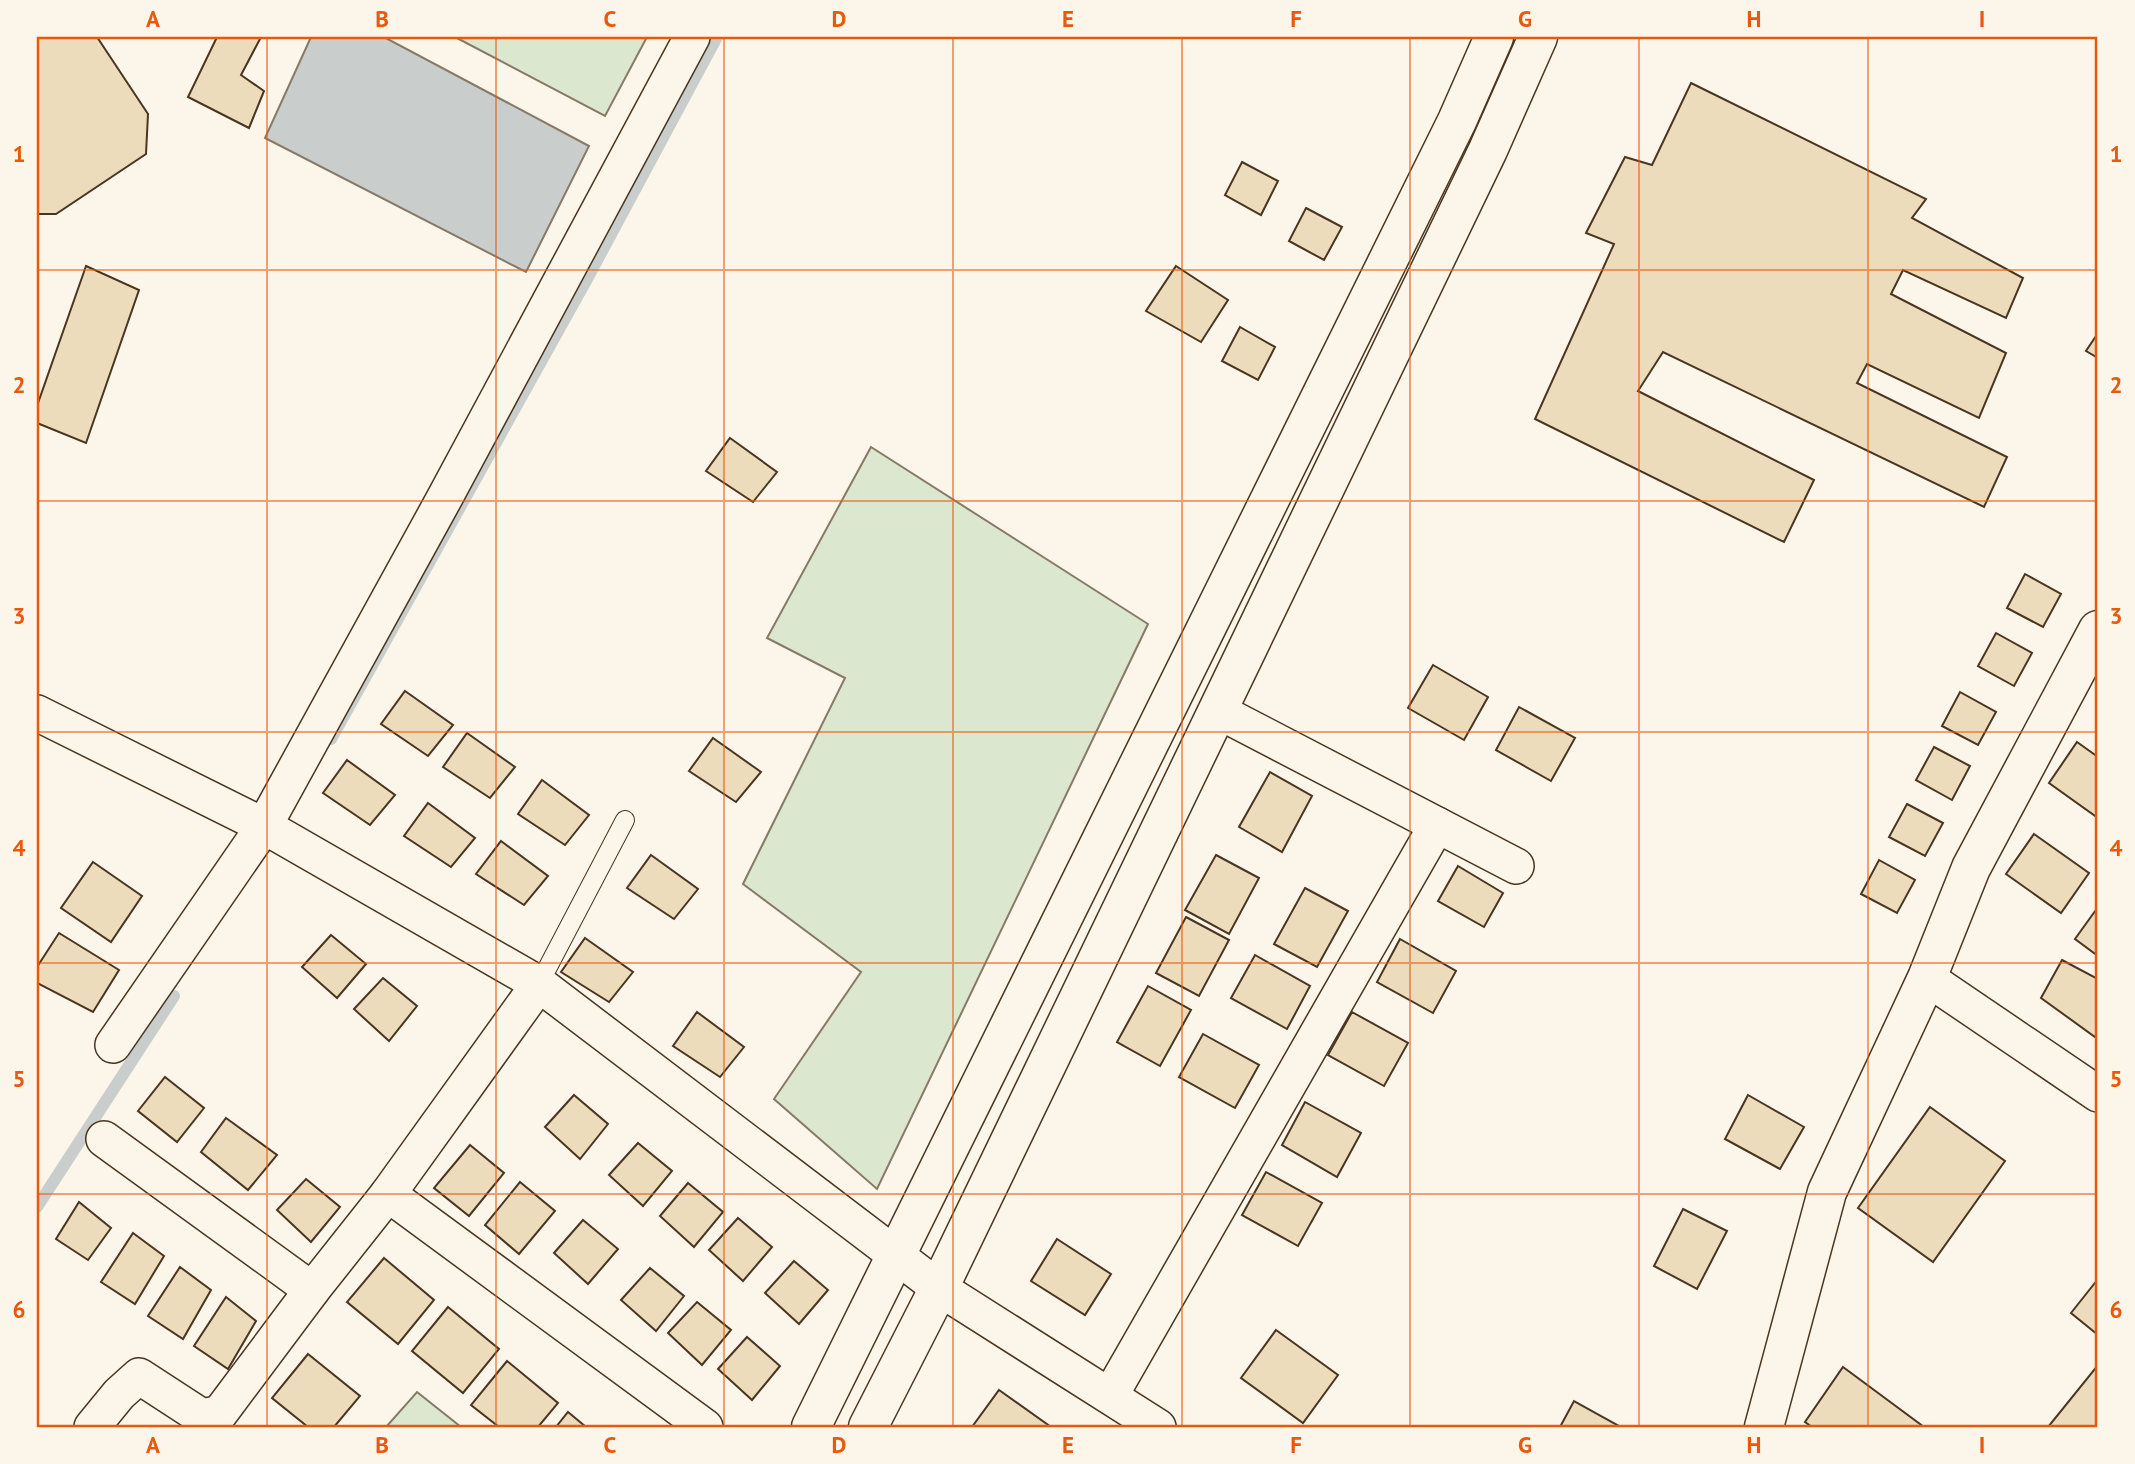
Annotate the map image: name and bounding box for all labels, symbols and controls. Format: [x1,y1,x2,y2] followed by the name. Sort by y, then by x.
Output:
[146,4,160,33] text: A
[375,4,389,33] text: B
[604,4,617,33] text: C
[832,4,846,33] text: D
[1062,4,1074,33] text: E
[1290,4,1302,33] text: F
[1518,4,1532,33] text: G
[1747,4,1761,33] text: H
[1979,4,1985,33] text: I
[12,139,26,168] text: 1
[2109,139,2123,168] text: 1
[12,370,26,399] text: 2
[2109,370,2123,399] text: 2
[12,601,26,630] text: 3
[2109,601,2123,630] text: 3
[12,833,26,862] text: 4
[2109,833,2123,862] text: 4
[12,1064,26,1093] text: 5
[2109,1064,2123,1093] text: 5
[12,1295,26,1324] text: 6
[2109,1295,2123,1324] text: 6
[146,1430,160,1459] text: A
[375,1430,389,1459] text: B
[604,1430,617,1459] text: C
[832,1430,846,1459] text: D
[1062,1430,1074,1459] text: E
[1290,1430,1302,1459] text: F
[1518,1430,1532,1459] text: G
[1747,1430,1761,1459] text: H
[1979,1430,1985,1459] text: I

